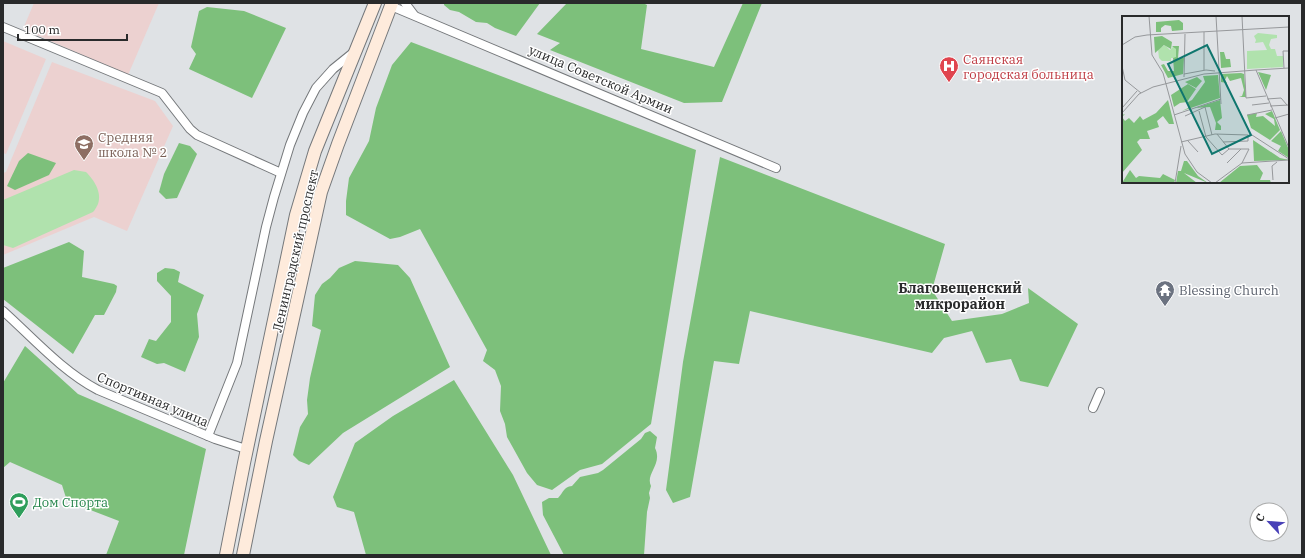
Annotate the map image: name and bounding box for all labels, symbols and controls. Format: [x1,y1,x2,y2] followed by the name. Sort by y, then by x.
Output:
[18,16,127,42] scale bar
[1122,16,1289,183] inset map
[24,22,60,37] text: 100 m
[526,41,675,118] street label: улица Советской Армии
[963,51,1094,83] place label: Саянская городская больница
[938,55,960,83] hospital icon: Саянская городская больница
[98,129,167,161] place label: Средняя школа № 2
[73,133,95,161] school or university icon: Средняя школа № 2
[269,168,323,334] street label: Ленинградский проспект
[898,279,1022,313] district label: Благовещенский микрорайон
[1154,279,1176,307] temple icon: Blessing Church
[1179,282,1279,299] place label: Blessing Church
[94,368,211,431] street label: Спортивная улица
[8,491,30,519] sports icon: Дом Спорта
[33,494,108,511] place label: Дом Спорта
[1249,502,1289,542] north arrow
[1252,511,1268,524] text: С

